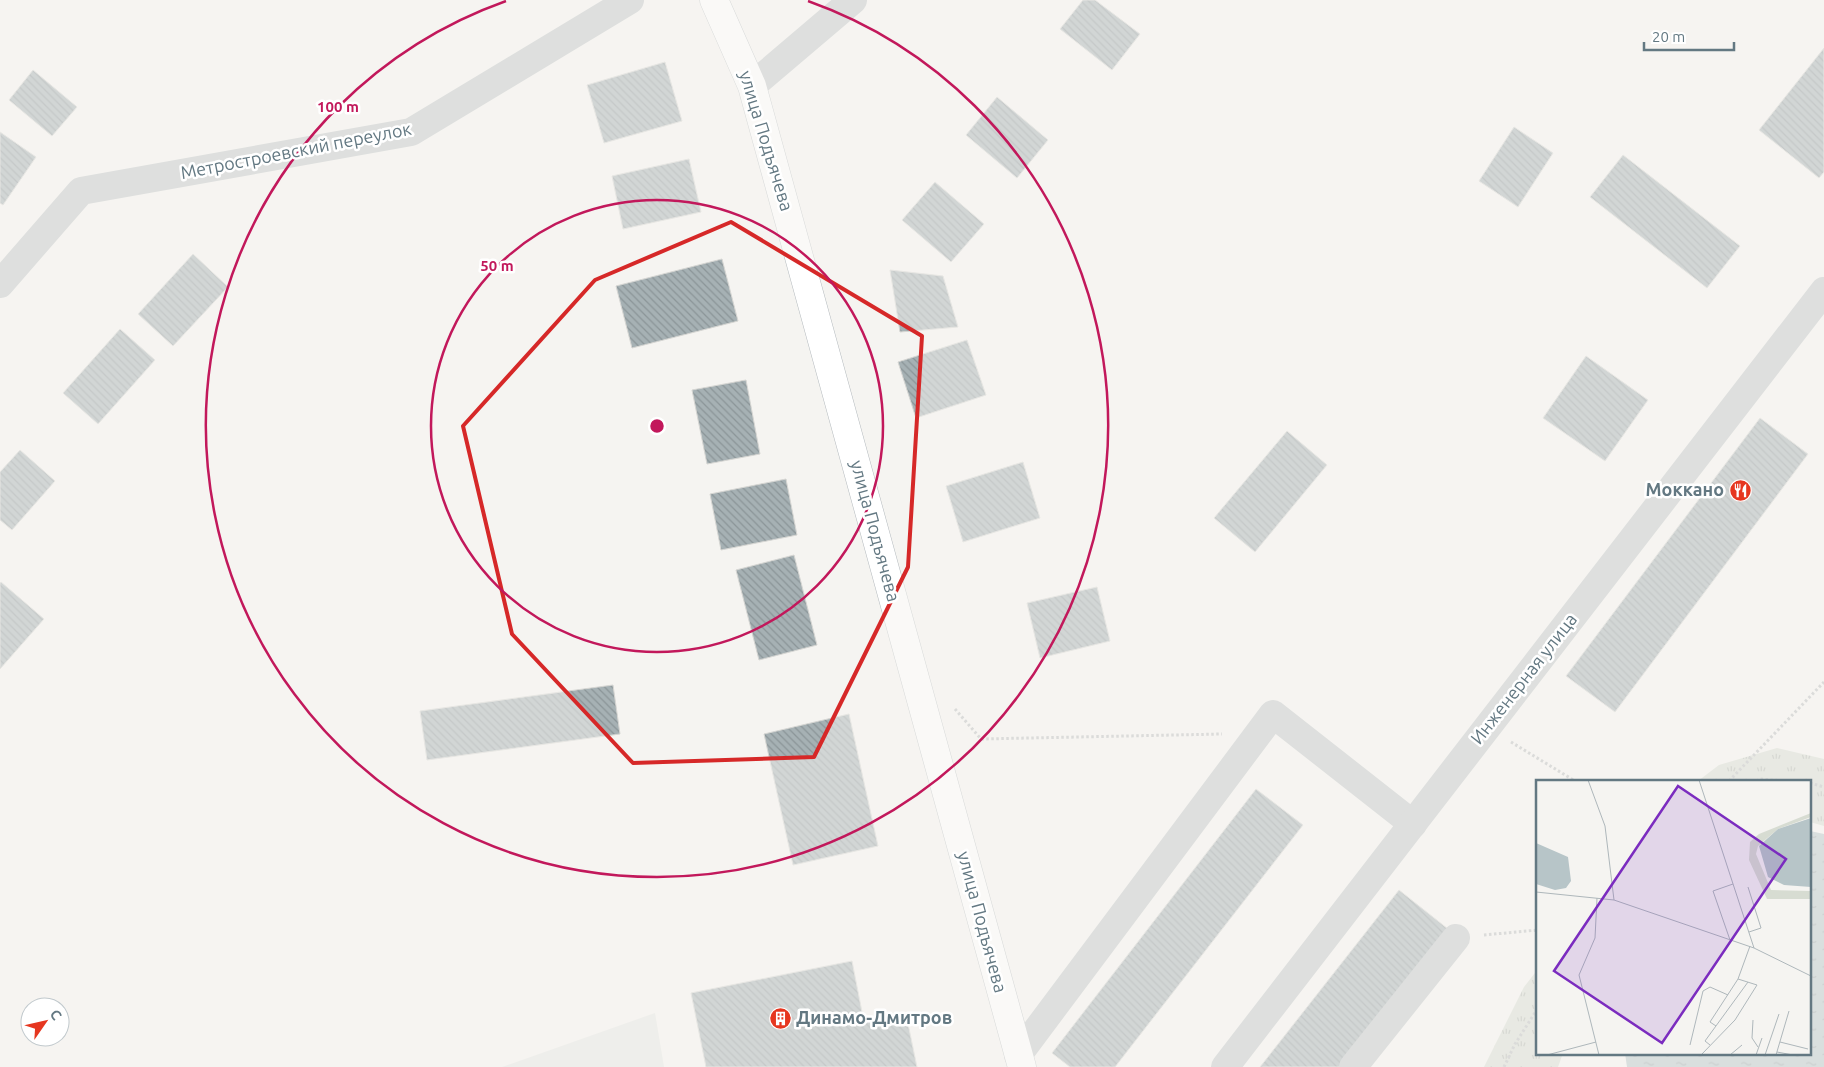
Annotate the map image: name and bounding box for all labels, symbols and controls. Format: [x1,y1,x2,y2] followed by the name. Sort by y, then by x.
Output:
[1644,20,1734,52] scale bar
[1652,28,1685,45] text: 20 m
[736,68,798,213] street label: улица Подъячева
[317,98,359,115] text: 100 m
[179,118,413,182] street label: Метростроевский переулок
[480,257,514,274] text: 50 m
[648,417,666,435] centre of rings
[847,458,904,604] street label: улица Подъячева
[1728,478,1752,502] restaurant icon: Моккано
[1646,479,1724,499] place label: Моккано
[1466,609,1580,748] street label: Инженерная улица
[1536,780,1812,1054] inset map
[954,849,1011,995] street label: улица Подъячева
[20,997,70,1047] north arrow
[768,1006,792,1030] building icon: Динамо-Дмитров
[47,1007,65,1023] text: С
[796,1007,952,1027] place label: Динамо-Дмитров

